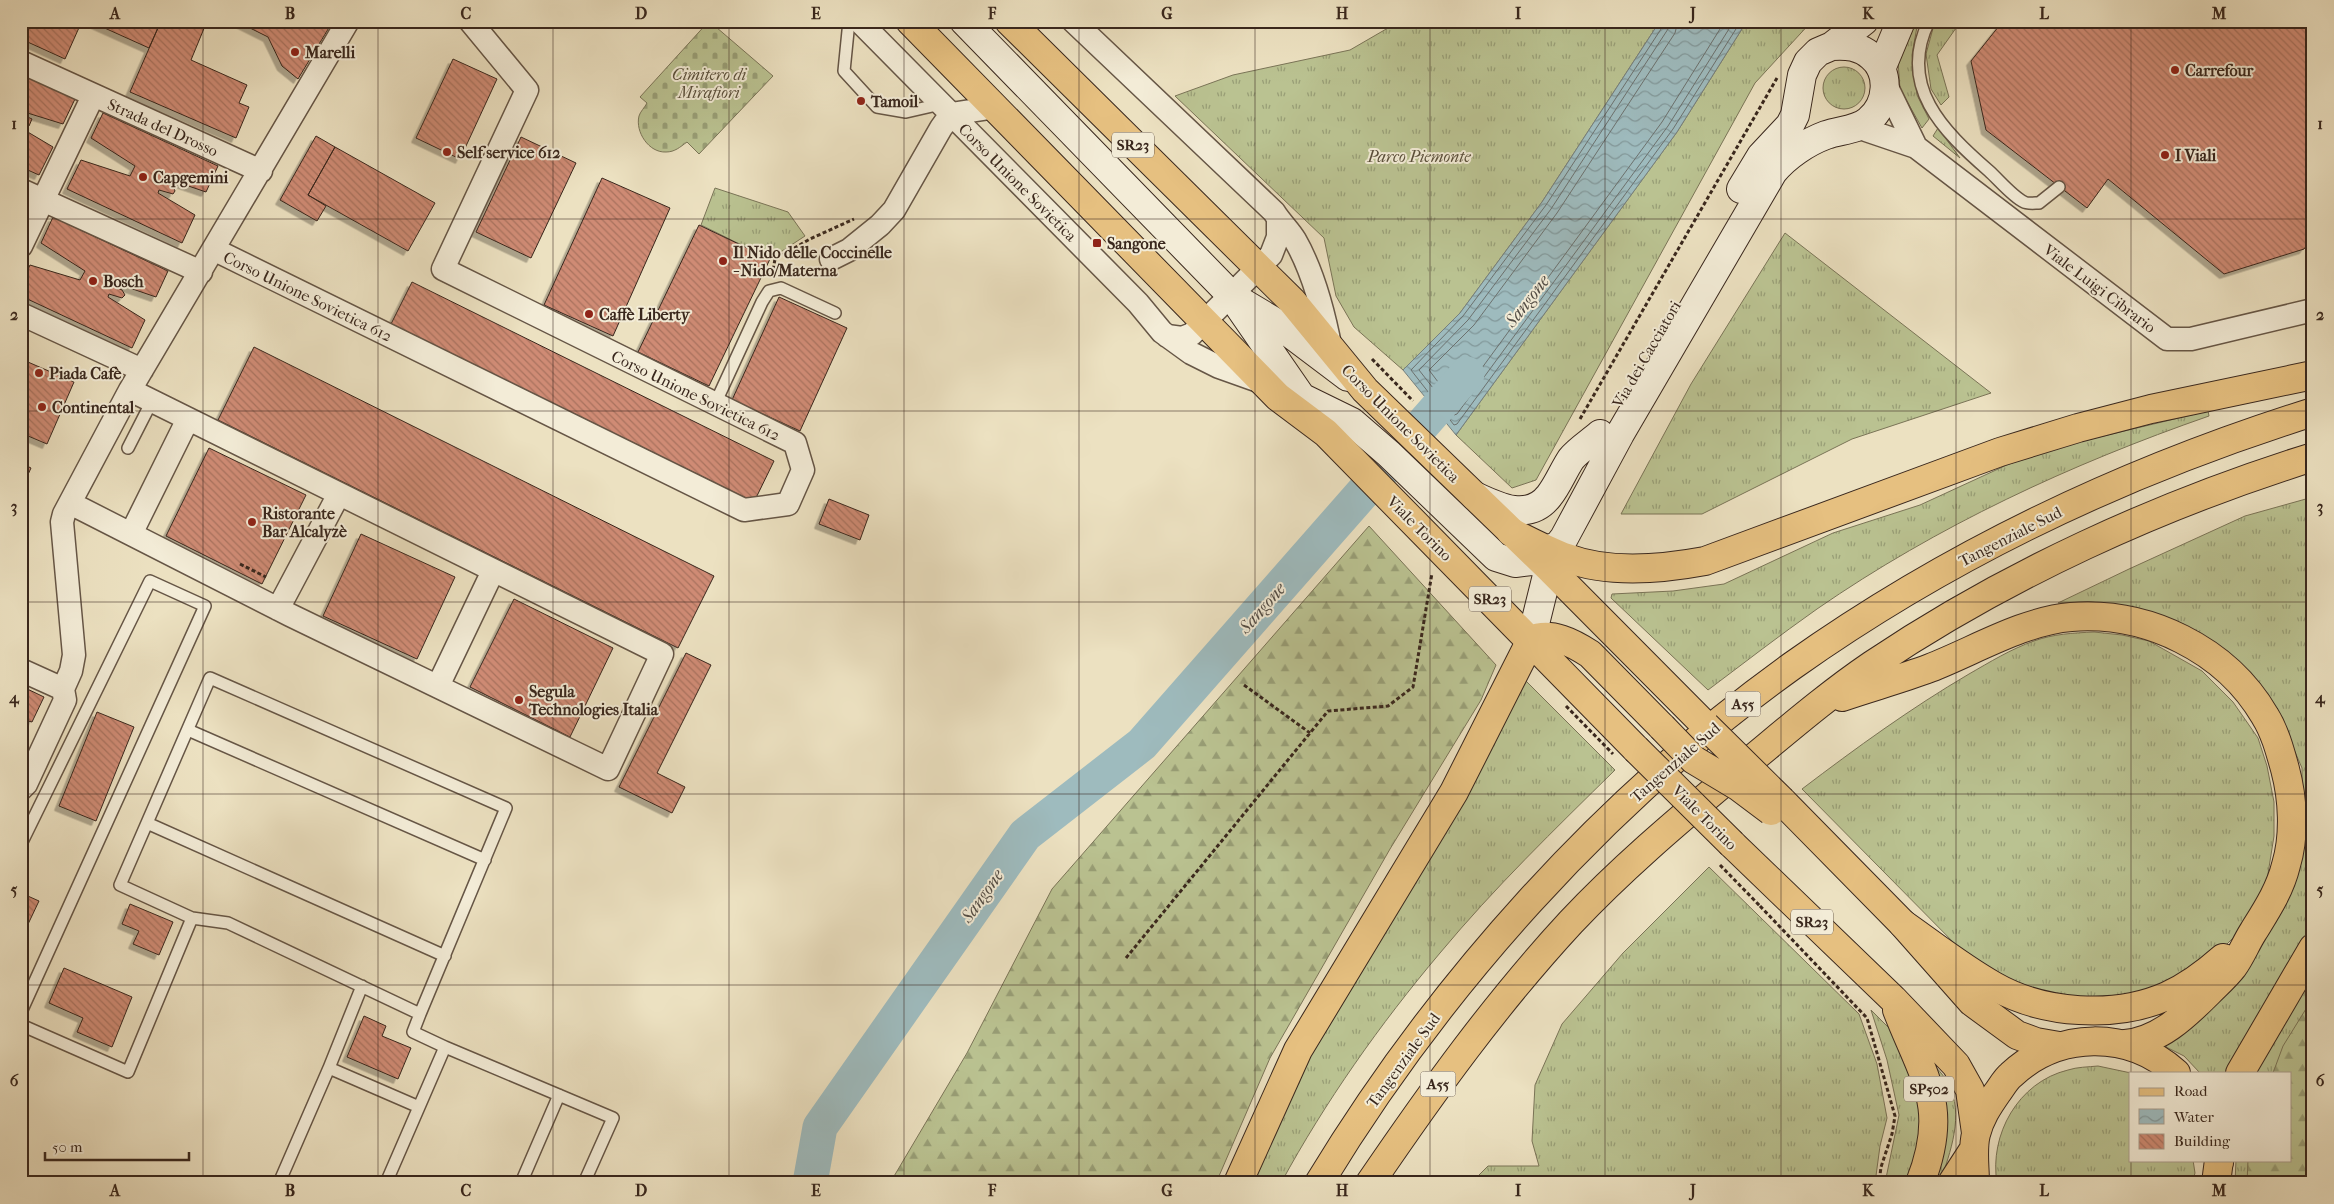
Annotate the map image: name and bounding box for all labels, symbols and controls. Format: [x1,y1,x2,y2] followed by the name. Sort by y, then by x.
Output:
[109,4,121,23] text: A
[285,4,295,23] text: B
[461,4,472,23] text: C
[635,4,647,23] text: D
[811,4,821,23] text: E
[987,4,997,23] text: F
[1161,4,1173,23] text: G
[1336,4,1349,23] text: H
[1515,4,1522,23] text: I
[1688,4,1696,24] text: J
[1862,4,1875,23] text: K
[2039,4,2049,23] text: L
[2211,4,2227,23] text: M
[304,43,355,62] place label: Marelli
[289,46,301,58] marker: Marelli
[2185,61,2255,80] place label: Carrefour
[2169,64,2181,76] marker: Carrefour
[672,65,748,102] park label: Cimitero di Mirafiori
[870,92,919,111] place label: Tamoil
[105,95,221,160] street label: Strada del Drosso
[855,95,867,107] marker: Tamoil
[11,114,17,133] text: 1
[2317,114,2323,133] text: 1
[955,119,1081,246] street label: Corso Unione Sovietica
[1112,132,1154,158] road number: SR23
[457,143,560,162] place label: Self service 612
[441,146,453,158] marker: Self service 612
[2175,146,2217,165] place label: I Viali
[1366,147,1471,166] park label: Parco Piemonte
[2159,149,2171,161] marker: I Viali
[153,168,229,188] place label: Capgemini
[137,171,149,183] marker: Capgemini
[1107,234,1166,254] place label: Sangone
[1091,237,1103,249] marker: Sangone
[2039,239,2160,337] street label: Viale Luigi Cibrario
[733,243,892,280] place label: Il Nido delle Coccinelle - Nido/Materna
[220,247,395,346] street label: Corso Unione Sovietica 612
[717,255,729,267] marker: Il Nido delle Coccinelle - Nido/Materna
[1500,271,1555,332] water label: Sangone
[103,272,144,291] place label: Bosch
[87,275,99,287] marker: Bosch
[1608,297,1685,412] street label: Via dei Cacciatori
[10,305,18,324] text: 2
[599,305,691,325] place label: Caffè Liberty
[2316,305,2324,324] text: 2
[583,308,595,320] marker: Caffè Liberty
[608,346,783,445] street label: Corso Unione Sovietica 612
[1338,360,1464,487] street label: Corso Unione Sovietica
[49,364,122,383] place label: Piada Cafè
[33,367,45,379] marker: Piada Cafè
[52,398,135,417] place label: Continental
[36,401,48,413] marker: Continental
[1382,491,1456,565] street label: Viale Torino
[11,497,17,517] text: 3
[2317,497,2323,517] text: 3
[1956,502,2065,570] street label: Tangenziale Sud
[262,504,347,542] place label: Ristorante Bar Alcalyzè
[246,516,258,528] marker: Ristorante Bar Alcalyzè
[1234,578,1291,639] water label: Sangone
[1469,586,1511,612] road number: SR23
[528,682,659,720] place label: Segula Technologies Italia
[8,688,20,708] text: 4
[2314,688,2326,708] text: 4
[1726,692,1760,716] road number: A55
[513,694,525,706] marker: Segula Technologies Italia
[1627,718,1724,806] street label: Tangenziale Sud
[1667,780,1741,854] street label: Viale Torino
[956,865,1009,928] water label: Sangone
[11,880,18,899] text: 5
[2317,880,2324,899] text: 5
[1791,910,1833,934] road number: SR23
[1363,1009,1444,1111] street label: Tangenziale Sud
[10,1071,19,1090] text: 6
[2316,1071,2325,1090] text: 6
[1420,1072,1456,1096] road number: A55
[2129,1072,2292,1162] legend
[1904,1076,1954,1102] road number: SP502
[2174,1082,2208,1100] text: Road
[2173,1108,2214,1126] text: Water
[45,1129,189,1161] scale bar
[2174,1132,2231,1150] text: Building
[52,1138,83,1156] text: 50 m
[109,1181,121,1200] text: A
[285,1181,295,1200] text: B
[461,1181,472,1200] text: C
[635,1181,647,1200] text: D
[811,1181,821,1200] text: E
[987,1181,997,1200] text: F
[1161,1181,1173,1200] text: G
[1336,1181,1349,1200] text: H
[1515,1181,1522,1200] text: I
[1688,1181,1696,1201] text: J
[1862,1181,1875,1200] text: K
[2039,1181,2049,1200] text: L
[2211,1181,2227,1200] text: M

